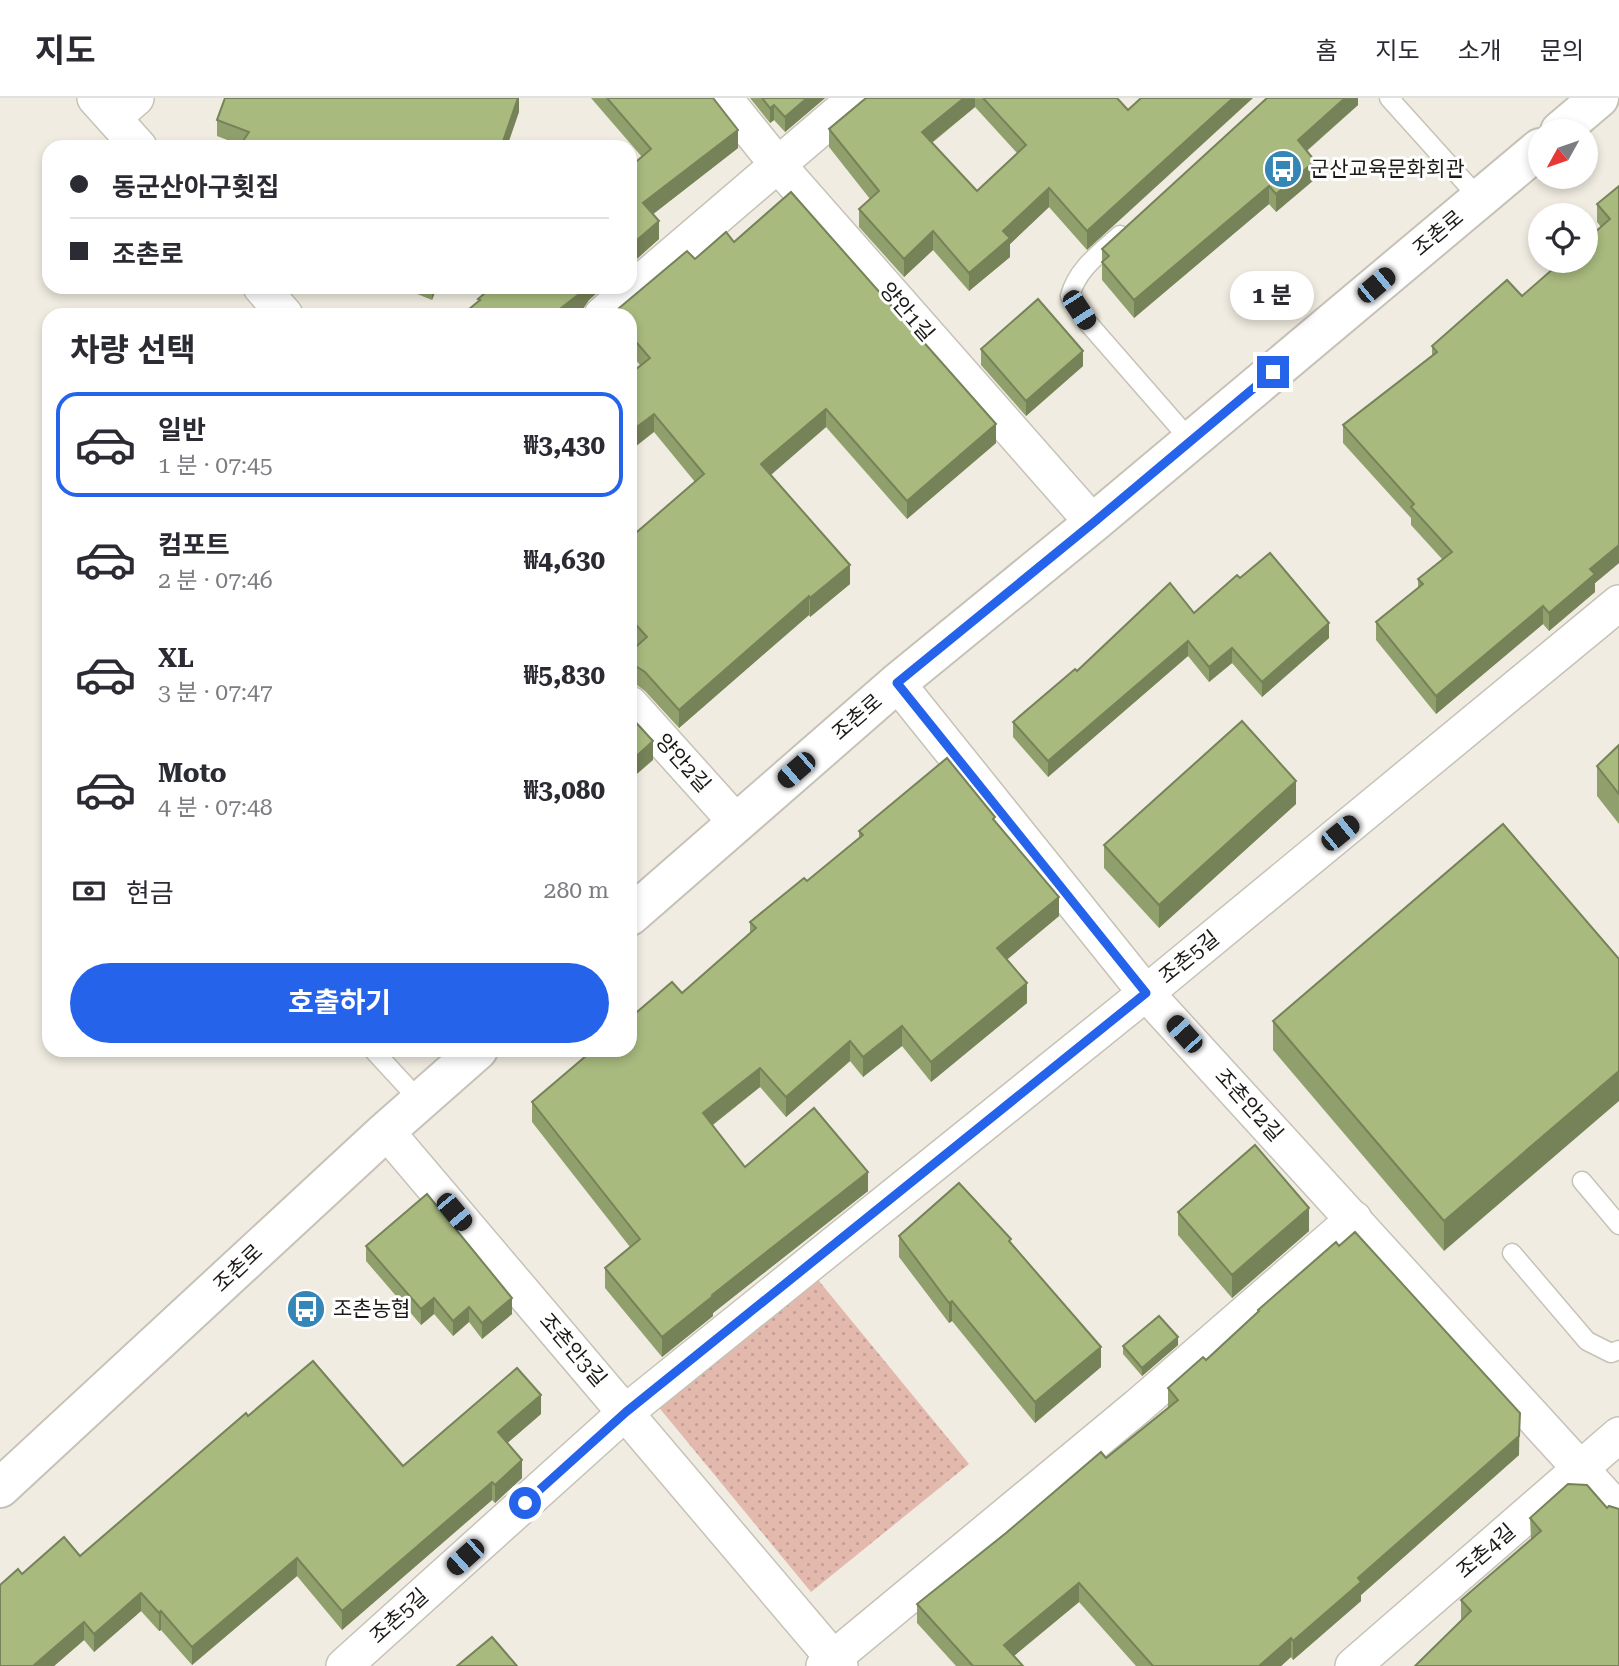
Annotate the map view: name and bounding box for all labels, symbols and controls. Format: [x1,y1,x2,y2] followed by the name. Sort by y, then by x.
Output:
[35,31,96,70] text: 지도
[1315,37,1337,65] text: 홈
[1375,37,1420,65] text: 지도
[1458,37,1502,65] text: 소개
[1540,37,1584,65] text: 문의
[1528,119,1598,189] north arrow
[1528,119,1598,273] map controls
[1262,148,1304,190] bus stop icon: 군산교육문화회관
[1310,157,1465,181] place label: 군산교육문화회관
[112,172,279,202] text: 동군산아구횟집
[1528,203,1598,273] button: locate
[1408,205,1468,261] street label: 조촌로
[112,239,184,269] text: 조촌로
[1354,263,1399,307] car
[1231,271,1315,320] callout: 1 분
[875,278,939,346] street label: 양안1길
[1252,282,1292,309] text: 1 분
[1059,287,1100,333] car
[70,331,196,369] text: 차량 선택
[1257,356,1289,388] route end
[74,413,137,476] icon: car
[158,415,206,445] text: 일반
[524,430,605,460] text: ₩3,430
[158,452,273,479] text: 1 분 · 07:45
[74,528,137,591] icon: car
[158,530,230,560] text: 컴포트
[524,545,605,575] text: ₩4,630
[158,567,273,594] text: 2 분 · 07:46
[74,643,137,706] icon: car
[158,643,194,673] text: XL
[524,660,605,690] text: ₩5,830
[158,679,273,706] text: 3 분 · 07:47
[827,689,887,745] street label: 조촌로
[651,729,715,797] street label: 양안2길
[774,748,819,792] car
[74,758,137,821] icon: car
[158,758,227,788] text: Moto
[524,775,605,805] text: ₩3,080
[158,794,273,821] text: 4 분 · 07:48
[1318,812,1363,854] car
[70,872,108,910] icon: cash
[544,877,609,904] text: 280 m
[126,878,174,908] text: 현금
[1154,926,1224,988] street label: 조촌5길
[70,963,609,1043] button: 호출하기
[1163,1011,1206,1057] car
[1210,1064,1288,1146] street label: 조촌안2길
[433,1189,476,1235] car
[209,1239,267,1297] street label: 조촌로
[285,1288,327,1330] bus stop icon: 조촌농협
[333,1297,410,1321] place label: 조촌농협
[535,1309,611,1391] street label: 조촌안3길
[509,1487,541,1519] route start
[1452,1519,1520,1583] street label: 조촌4길
[443,1535,488,1579] car
[365,1584,433,1648] street label: 조촌5길

